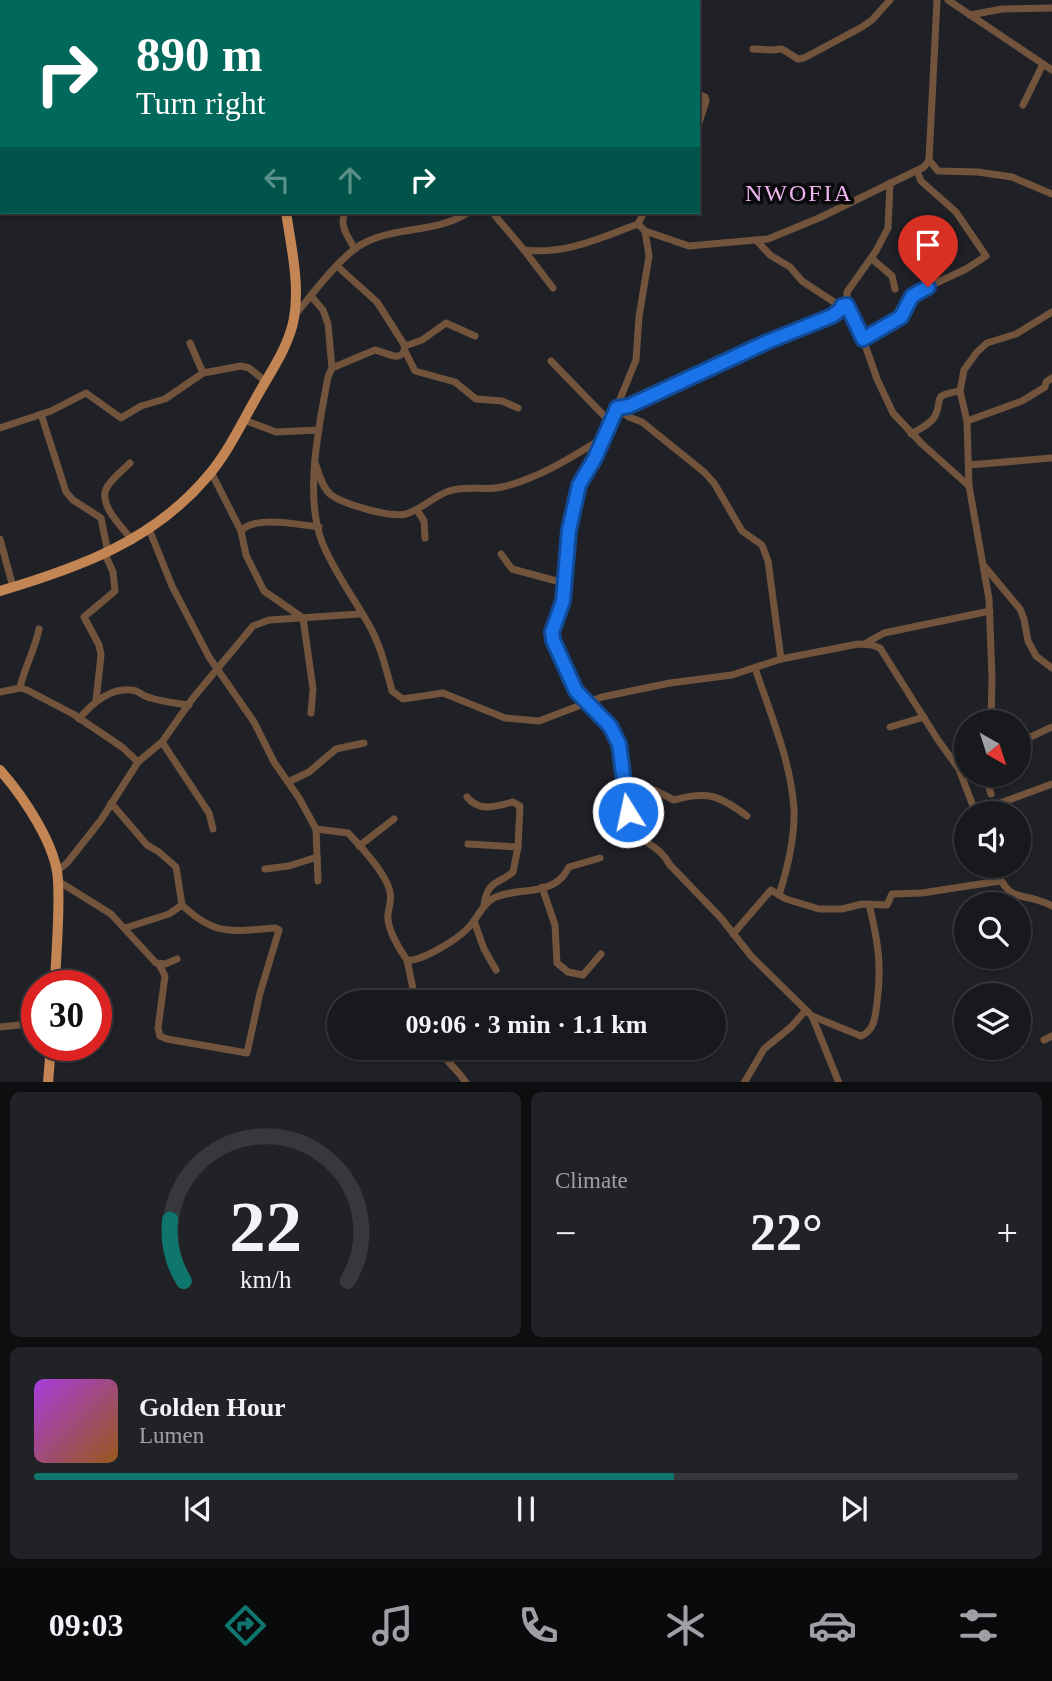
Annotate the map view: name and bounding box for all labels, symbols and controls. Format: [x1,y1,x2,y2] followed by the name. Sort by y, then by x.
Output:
[136,27,263,82] text: 890 m
[21,28,112,119] icon: right
[136,85,266,121] text: Turn right
[258,161,296,199] icon: left
[331,161,369,199] icon: ahead
[404,161,442,199] icon: right
[745,180,853,206] district label: NWOFIA
[898,215,958,287] pin
[909,226,947,264] icon: arrive
[954,710,1031,788] north arrow
[954,710,1031,1060] map controls
[591,775,665,849] position arrow
[954,801,1031,878] button: sound
[954,892,1031,969] button: search
[21,970,112,1061] speed limit sign: 30
[954,983,1031,1060] button: layers
[406,1010,647,1039] text: 09:06 · 3 min · 1.1 km
[555,1168,628,1193] text: Climate
[229,1186,302,1267] text: 22
[750,1204,823,1261] text: 22°
[555,1212,576,1254] text: −
[997,1212,1018,1254] text: +
[240,1265,292,1292] text: km/h
[139,1393,286,1422] text: Golden Hour
[139,1423,204,1448] text: Lumen
[179,1490,217,1528] icon: previous
[507,1490,545,1528] icon: pause
[835,1490,873,1528] icon: next
[221,1601,270,1650] icon: directions
[368,1601,417,1650] icon: music
[514,1601,563,1650] icon: phone
[661,1601,710,1650] icon: climate
[808,1601,857,1650] icon: car
[954,1601,1003,1650] icon: filters
[49,1607,123,1643] text: 09:03

